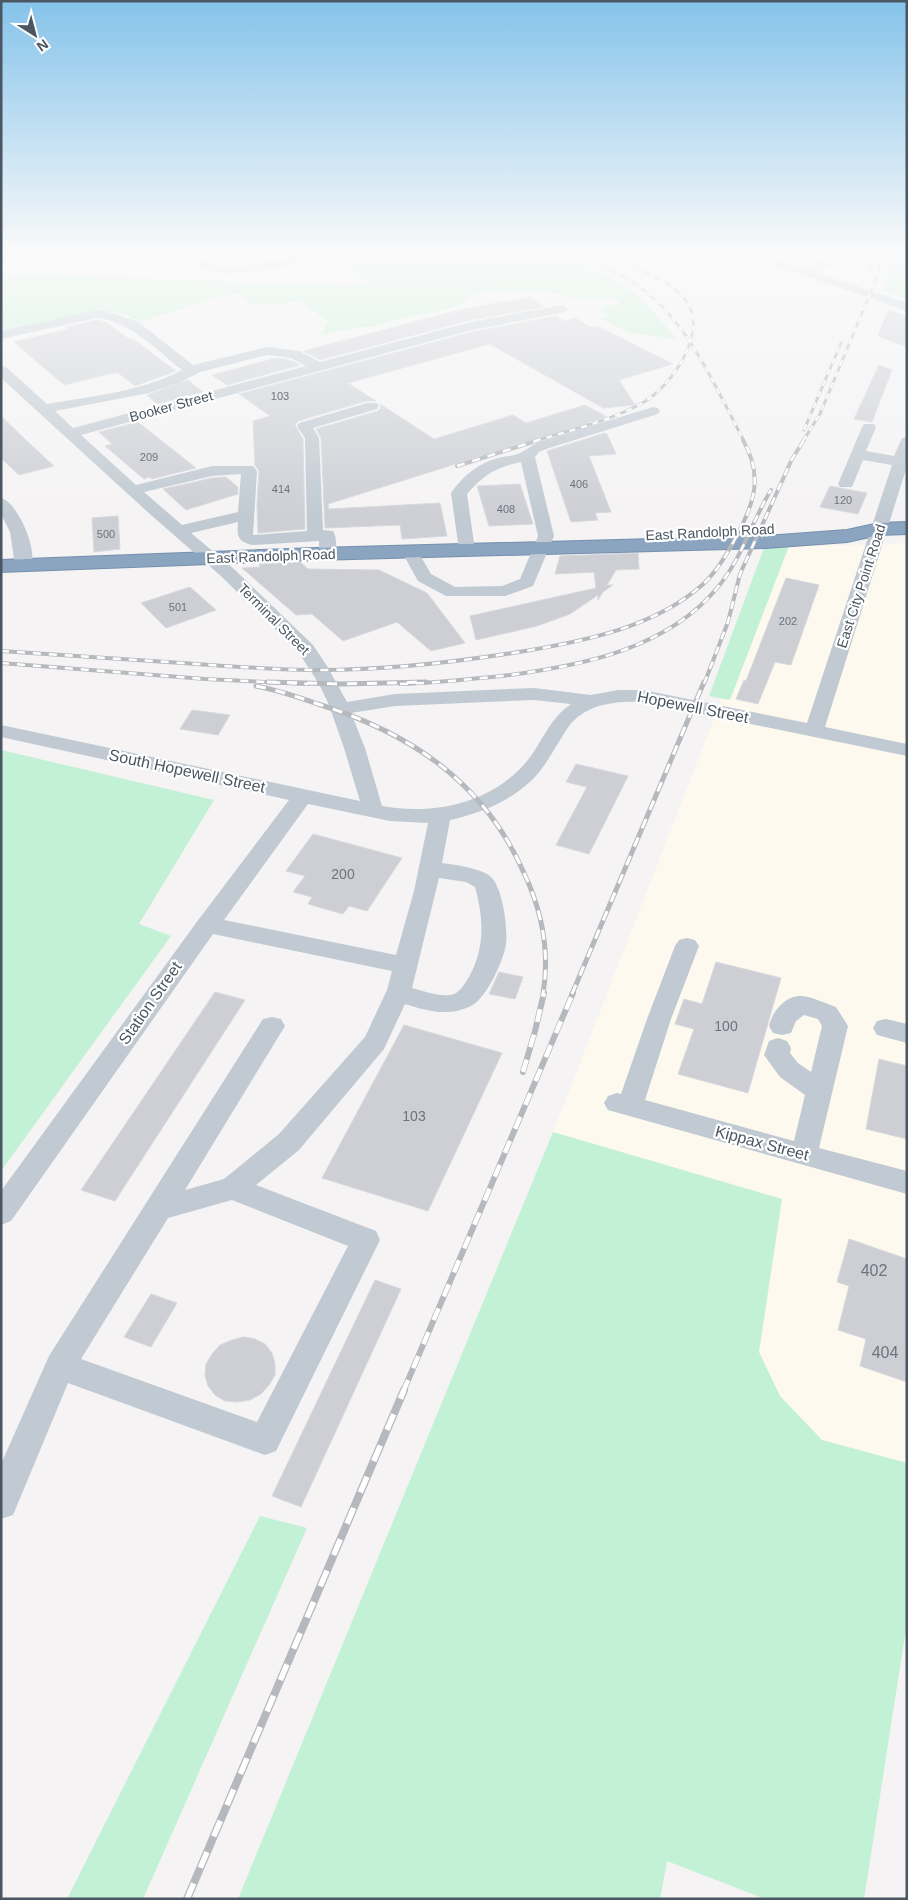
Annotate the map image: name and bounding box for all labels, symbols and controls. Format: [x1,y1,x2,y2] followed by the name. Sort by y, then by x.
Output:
[10,10,60,60] north arrow
[34,36,51,55] text: N
[128,387,215,425] street label: Booker Street
[271,390,289,402] house number: 103
[140,451,158,463] house number: 209
[570,478,588,490] house number: 406
[272,483,290,495] house number: 414
[834,494,852,506] house number: 120
[497,503,515,515] house number: 408
[645,521,775,543] street label: East Randolph Road
[833,522,889,650] street label: East City Point Road
[97,528,115,540] house number: 500
[206,546,336,566] street label: East Randolph Road
[235,580,313,658] street label: Terminal Street
[169,601,187,613] house number: 501
[779,615,797,627] house number: 202
[636,688,751,726] street label: Hopewell Street
[107,746,267,796] street label: South Hopewell Street
[331,866,355,882] house number: 200
[115,958,185,1048] street label: Station Street
[714,1018,738,1034] house number: 100
[402,1108,426,1124] house number: 103
[713,1122,811,1164] street label: Kippax Street
[861,1262,887,1279] house number: 402
[872,1344,898,1361] house number: 404

